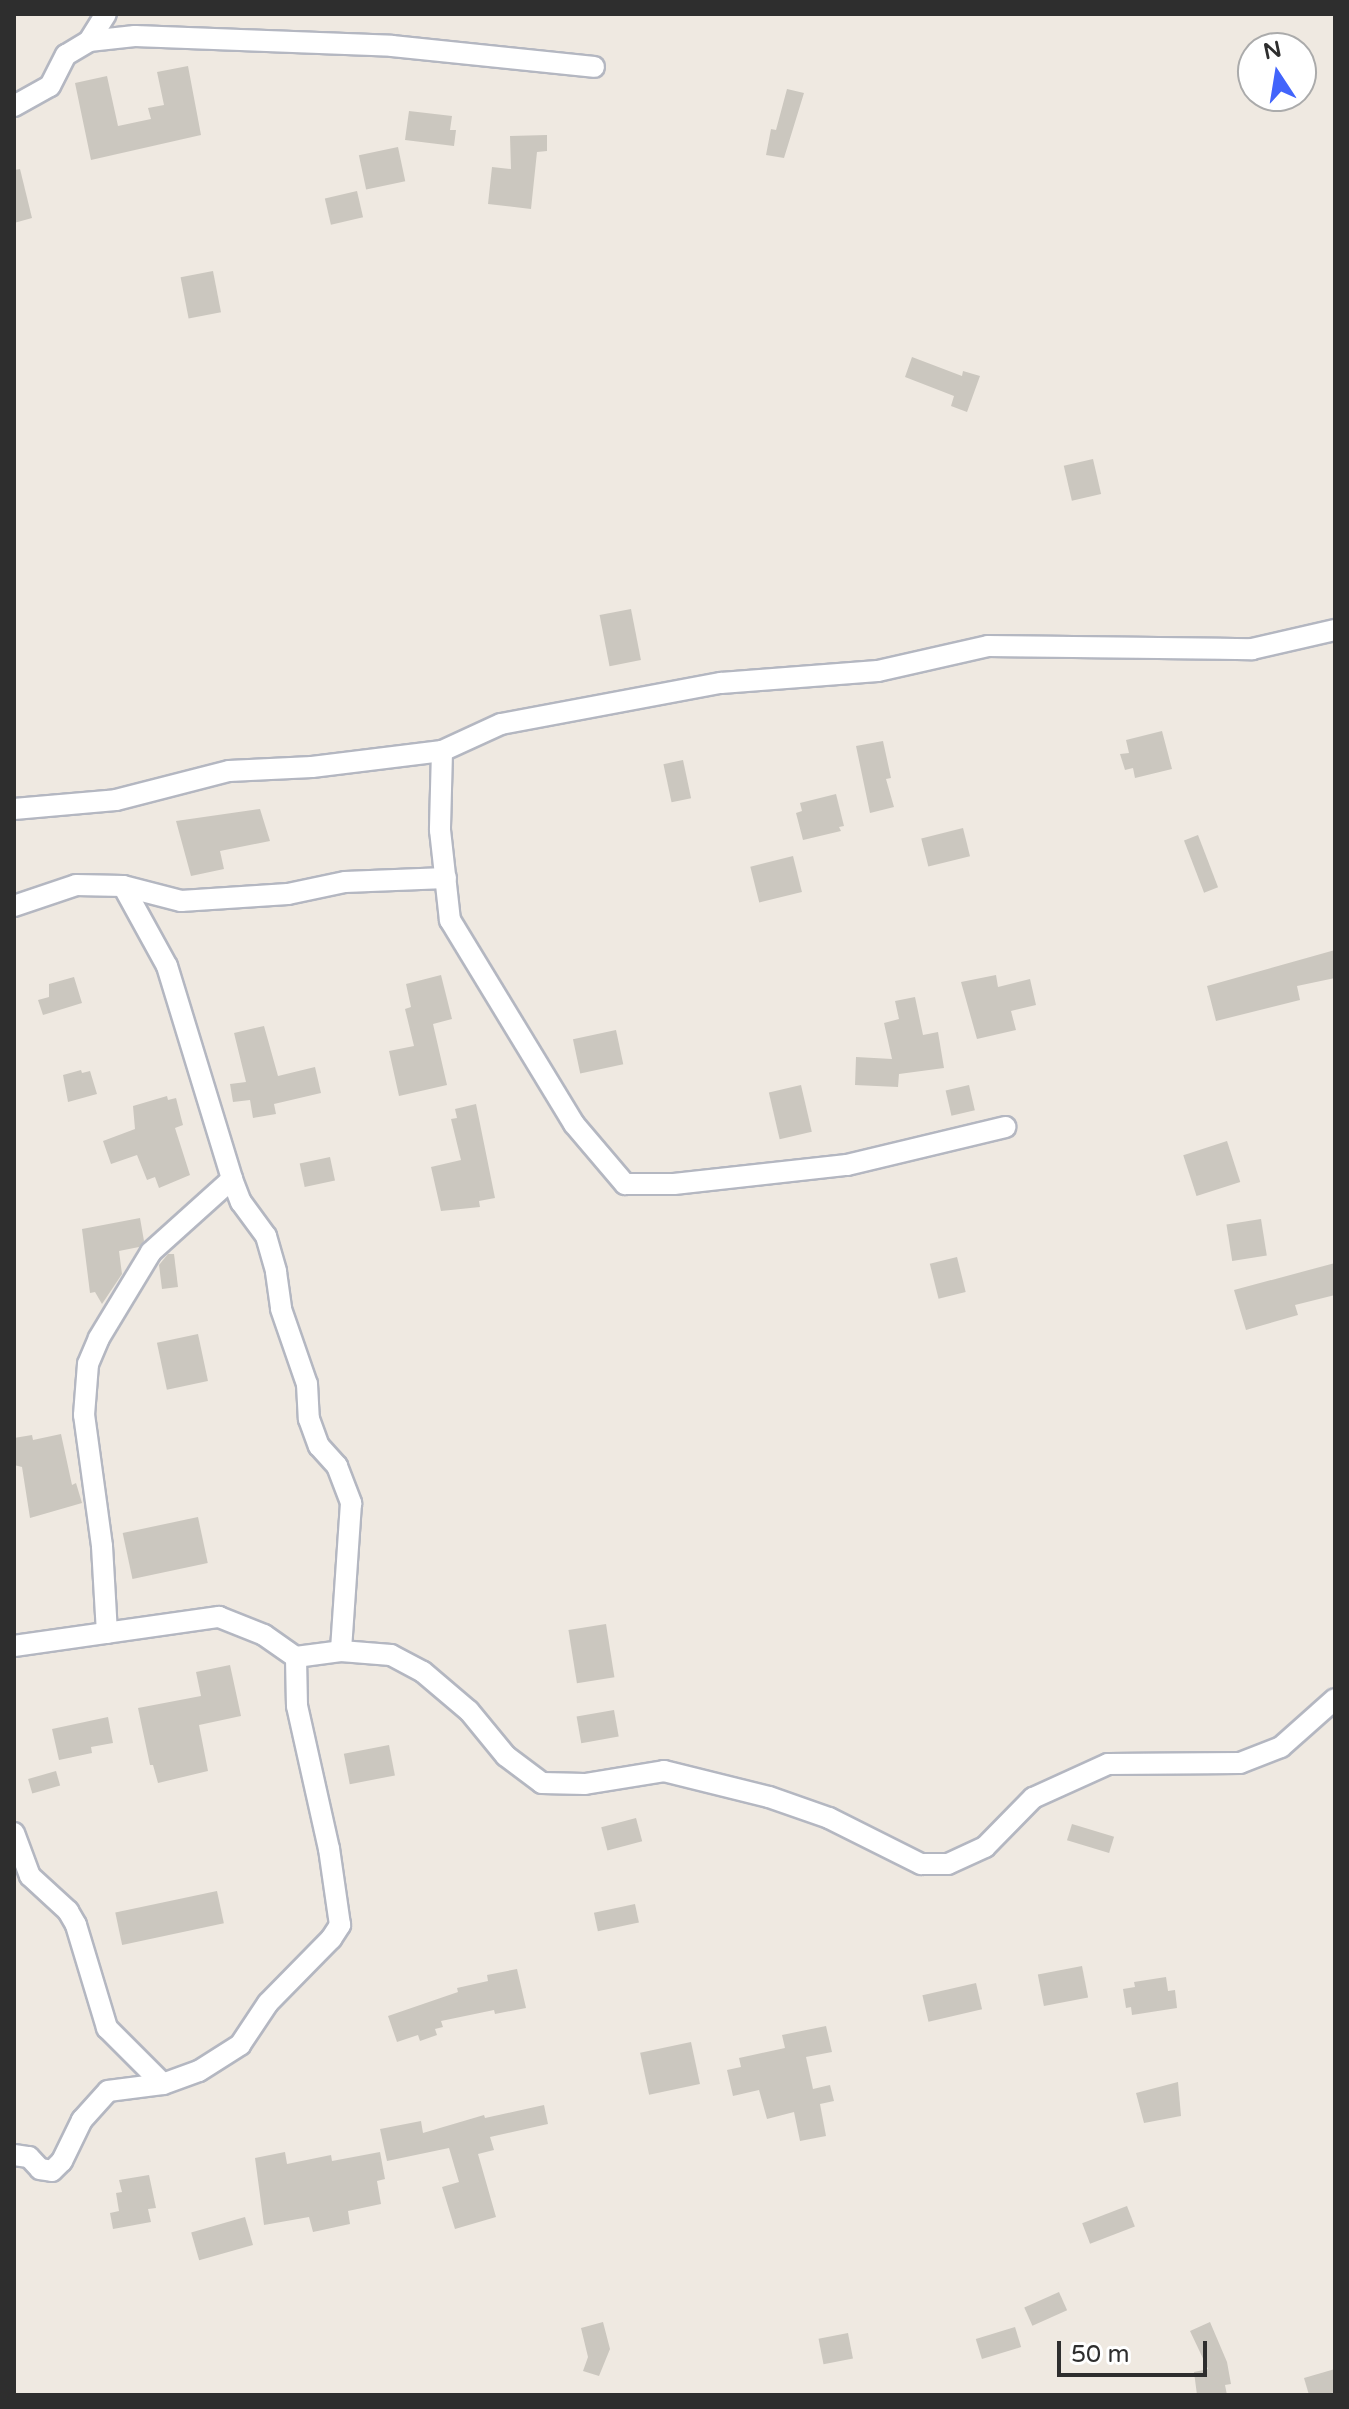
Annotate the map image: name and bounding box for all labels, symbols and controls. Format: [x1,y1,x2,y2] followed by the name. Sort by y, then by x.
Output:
[1237,32,1317,112] north arrow
[1261,36,1284,65] text: N
[1061,2325,1211,2375] scale bar
[1071,2340,1129,2369] text: 50 m

